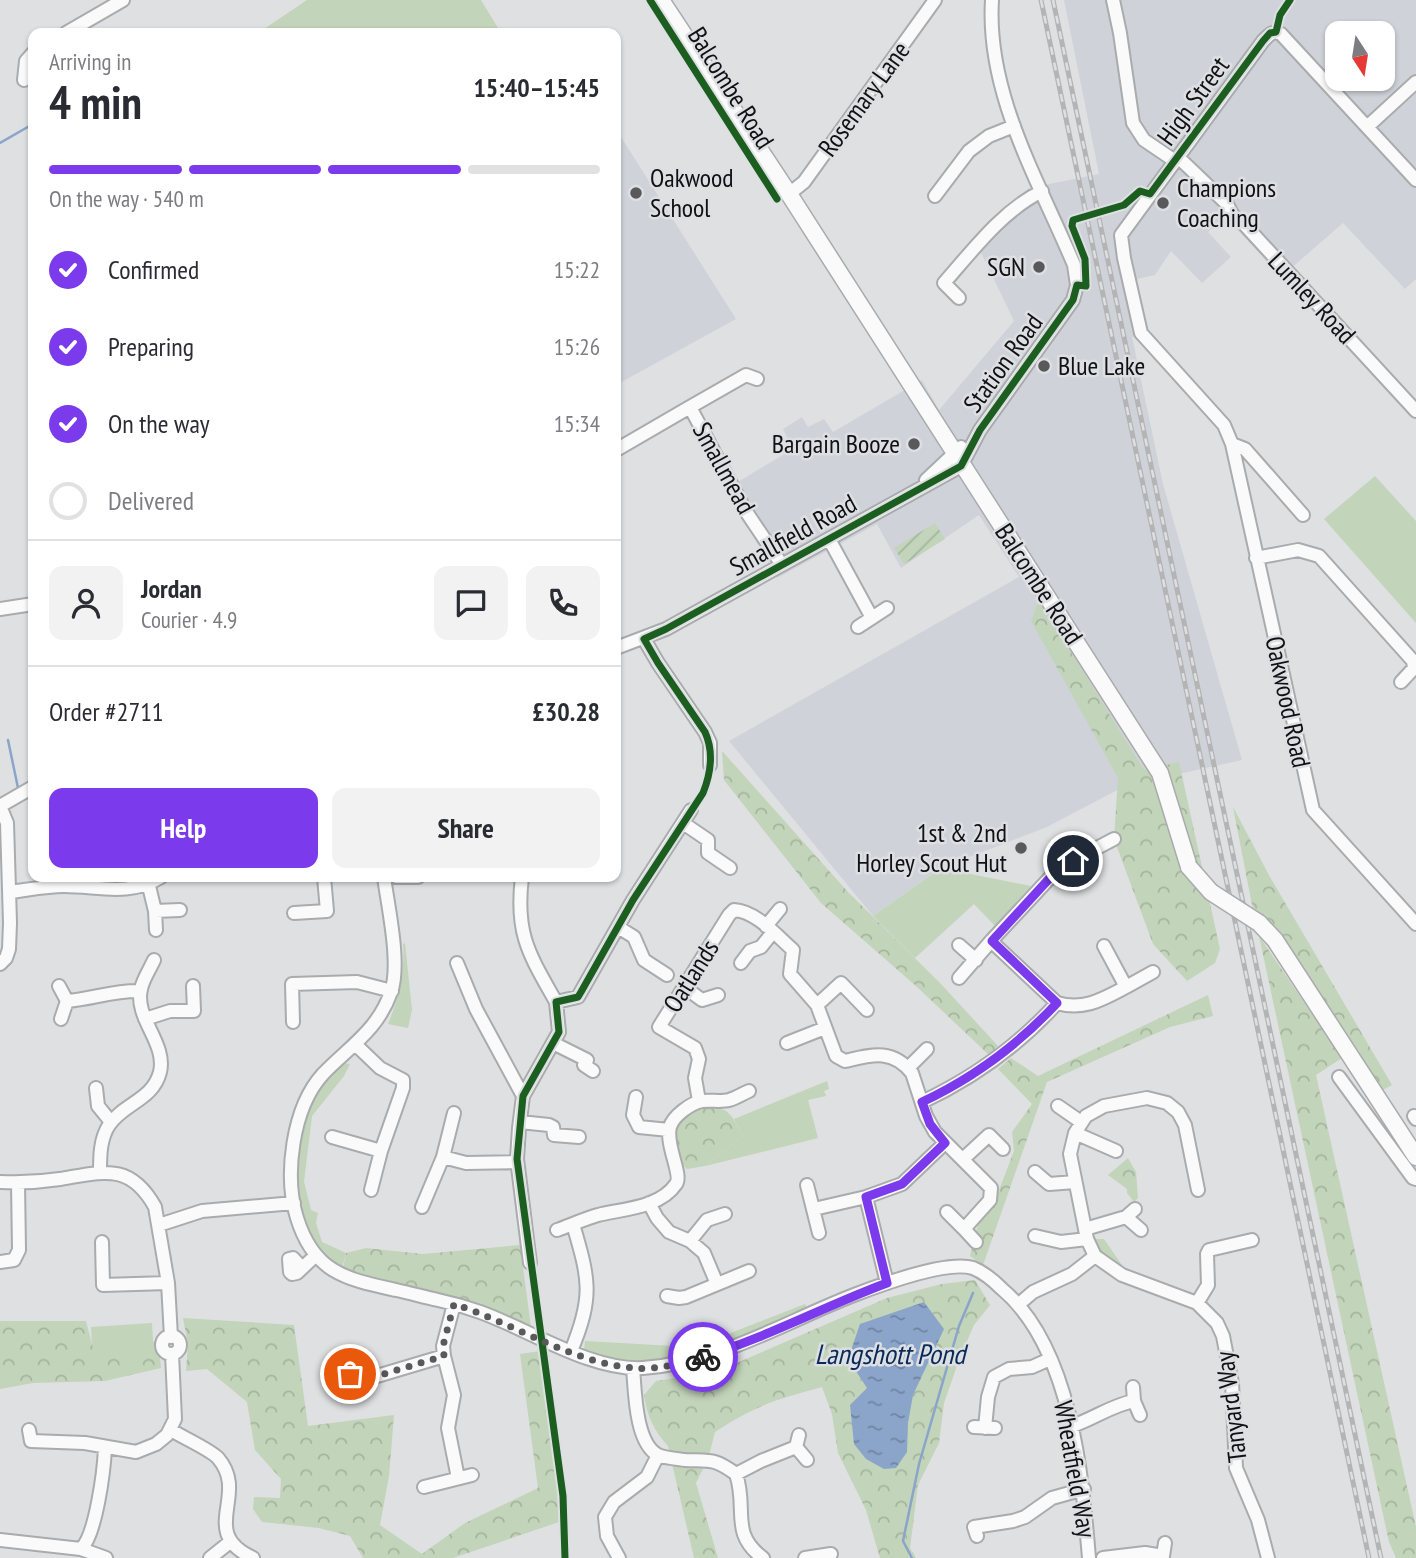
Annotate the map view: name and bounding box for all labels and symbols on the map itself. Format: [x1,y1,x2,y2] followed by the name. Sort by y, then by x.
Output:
[681,21,782,155] street label: Balcombe Road
[1325,21,1395,91] north arrow
[811,35,916,163] street label: Rosemary Lane
[1149,50,1236,152] street label: High Street
[650,161,734,224] place label: Oakwood School
[1177,171,1276,234] place label: Champions Coaching
[628,185,644,201] marker: Oakwood School
[1155,195,1171,211] marker: Champions Coaching
[1261,245,1363,351] street label: Lumley Road
[987,250,1025,283] place label: SGN
[1031,259,1047,275] marker: SGN
[956,307,1049,419] street label: Station Road
[1058,349,1145,382] place label: Blue Lake
[1036,358,1052,374] marker: Blue Lake
[686,416,763,519] street label: Smallmead
[772,427,900,460] place label: Bargain Booze
[906,436,922,452] marker: Bargain Booze
[724,486,862,583] street label: Smallfield Road
[988,517,1091,650] street label: Balcombe Road
[1258,633,1319,771] street label: Oakwood Road
[856,816,1007,879] place label: 1st & 2nd Horley Scout Hut
[1043,831,1103,891] pin
[1013,840,1029,856] marker: 1st & 2nd Horley Scout Hut
[655,933,726,1018] street label: Oatlands
[668,1322,738,1392] courier
[815,1335,969,1372] water label: Langshott Pond
[320,1344,380,1404] pin
[1207,1349,1254,1464] street label: Tanyard Way
[1047,1398,1104,1540] street label: Wheatfield Way

